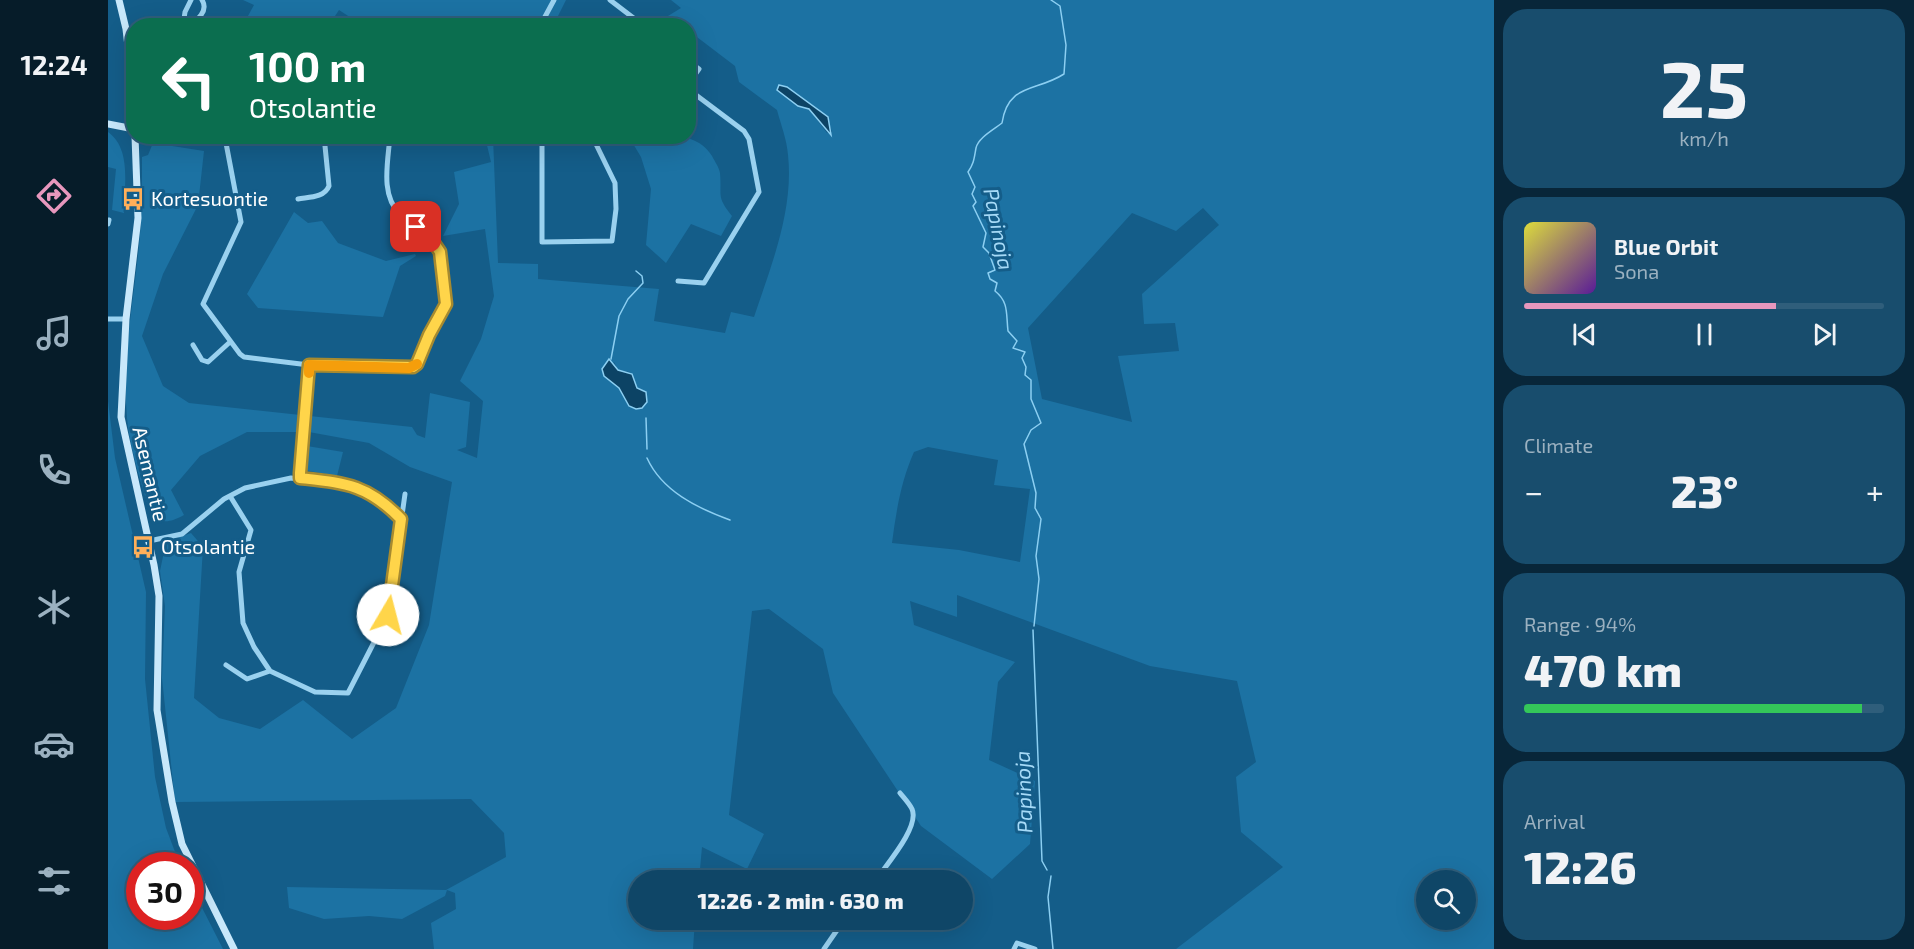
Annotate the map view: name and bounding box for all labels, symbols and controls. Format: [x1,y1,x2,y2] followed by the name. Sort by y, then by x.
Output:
[249,40,366,90] text: 100 m
[1660,40,1748,134] text: 25
[150,42,228,120] icon: left
[20,48,88,80] text: 12:24
[249,91,376,123] text: Otsolantie
[1679,126,1729,150] text: km/h
[33,175,75,217] icon: directions
[120,186,146,212] bus stop icon: Kortesuontie
[151,186,268,210] place label: Kortesuontie
[978,186,1020,272] water label: Papinoja
[390,201,441,252] pin
[399,210,432,243] icon: arrive
[1614,233,1718,259] text: Blue Orbit
[1614,259,1659,283] text: Sona
[33,312,75,354] icon: music
[1568,318,1601,351] icon: previous
[1688,318,1721,351] icon: pause
[1808,318,1841,351] icon: next
[128,424,174,524] street label: Asemantie
[1524,433,1593,457] text: Climate
[33,449,75,491] icon: phone
[1671,463,1738,517] text: 23°
[1524,471,1543,511] text: −
[1866,471,1884,511] text: +
[130,534,156,560] bus stop icon: Otsolantie
[161,534,255,558] place label: Otsolantie
[356,583,420,647] position arrow
[33,586,75,628] icon: climate
[1524,612,1636,636] text: Range · 94%
[1524,642,1682,696] text: 470 km
[33,723,75,765] icon: car
[1009,750,1037,834] water label: Papinoja
[1524,809,1585,833] text: Arrival
[1524,839,1637,893] text: 12:26
[126,852,204,930] speed limit sign: 30
[33,860,75,902] icon: filters
[1416,870,1476,930] map controls
[1416,870,1476,930] button: search
[697,887,904,913] text: 12:26 · 2 min · 630 m

